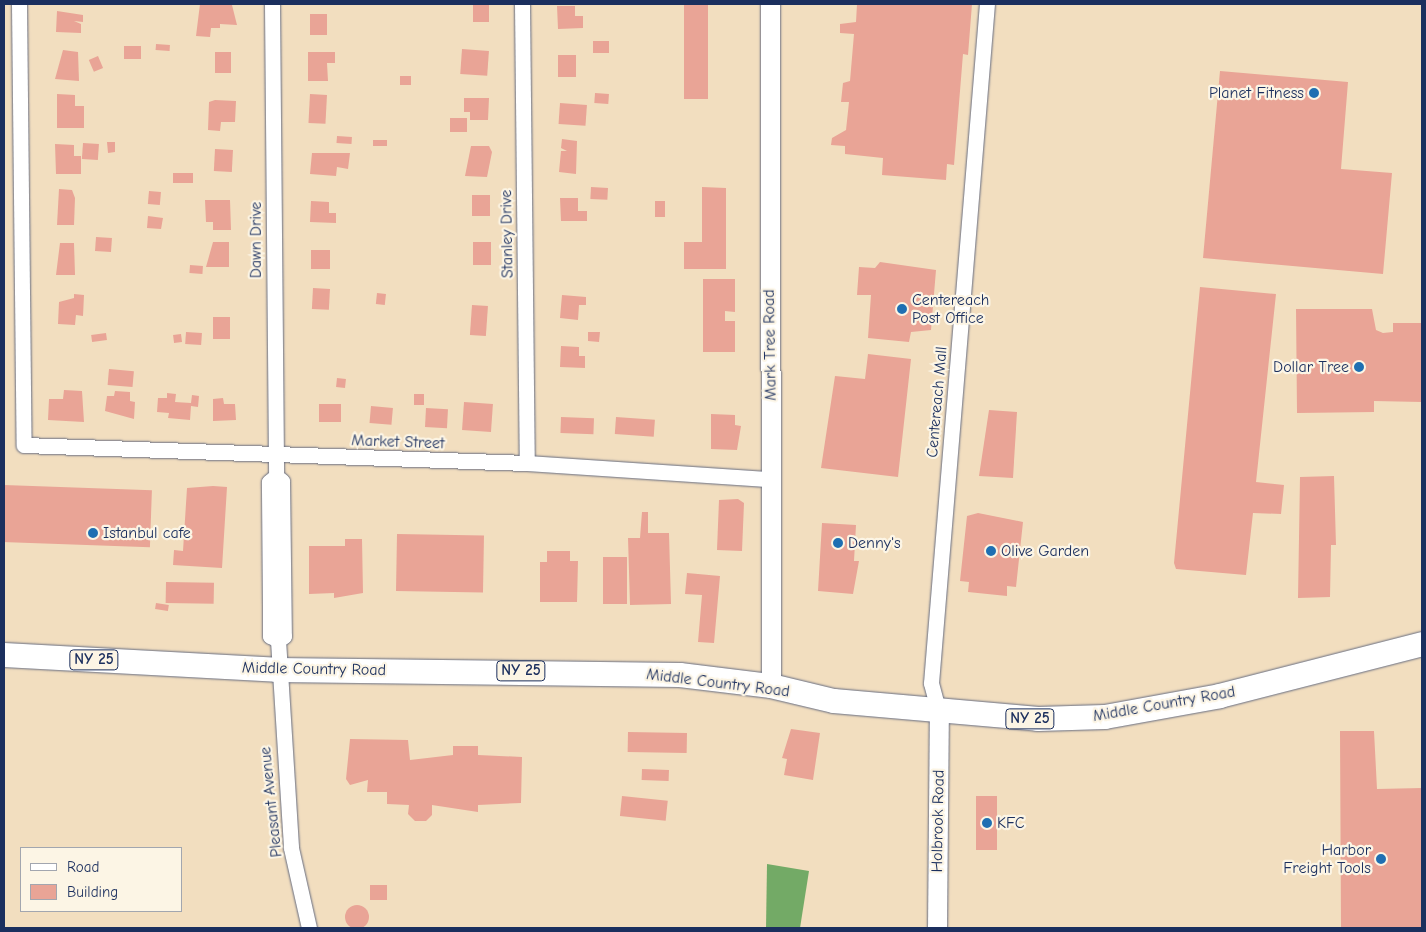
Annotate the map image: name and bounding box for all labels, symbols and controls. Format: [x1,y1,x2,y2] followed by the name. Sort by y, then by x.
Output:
[1209,83,1304,103] place label: Planet Fitness
[1308,87,1320,99] marker: Planet Fitness
[497,190,517,278] street label: Stanley Drive
[246,202,266,278] street label: Dawn Drive
[759,289,781,401] street label: Mark Tree Road
[912,290,989,328] place label: Centereach Post Office
[896,303,908,315] marker: Centereach Post Office
[923,346,951,458] street label: Centereach Mall
[1273,357,1349,377] place label: Dollar Tree
[1353,361,1365,373] marker: Dollar Tree
[351,431,445,453] street label: Market Street
[103,523,191,543] place label: Istanbul cafe
[87,527,99,539] marker: Istanbul cafe
[848,533,901,553] place label: Denny's
[832,537,844,549] marker: Denny's
[1001,541,1089,561] place label: Olive Garden
[985,545,997,557] marker: Olive Garden
[69,648,119,672] road number: NY 25
[242,658,386,680] street label: Middle Country Road
[496,658,546,684] road number: NY 25
[645,665,791,701] street label: Middle Country Road
[1091,682,1237,726] street label: Middle Country Road
[1005,706,1055,732] road number: NY 25
[256,746,286,858] street label: Pleasant Avenue
[928,769,948,873] street label: Holbrook Road
[997,813,1025,833] place label: KFC
[981,817,993,829] marker: KFC
[1283,840,1371,878] place label: Harbor Freight Tools
[20,847,182,912] legend
[1375,853,1387,865] marker: Harbor Freight Tools
[67,858,99,876] text: Road
[67,883,118,901] text: Building

